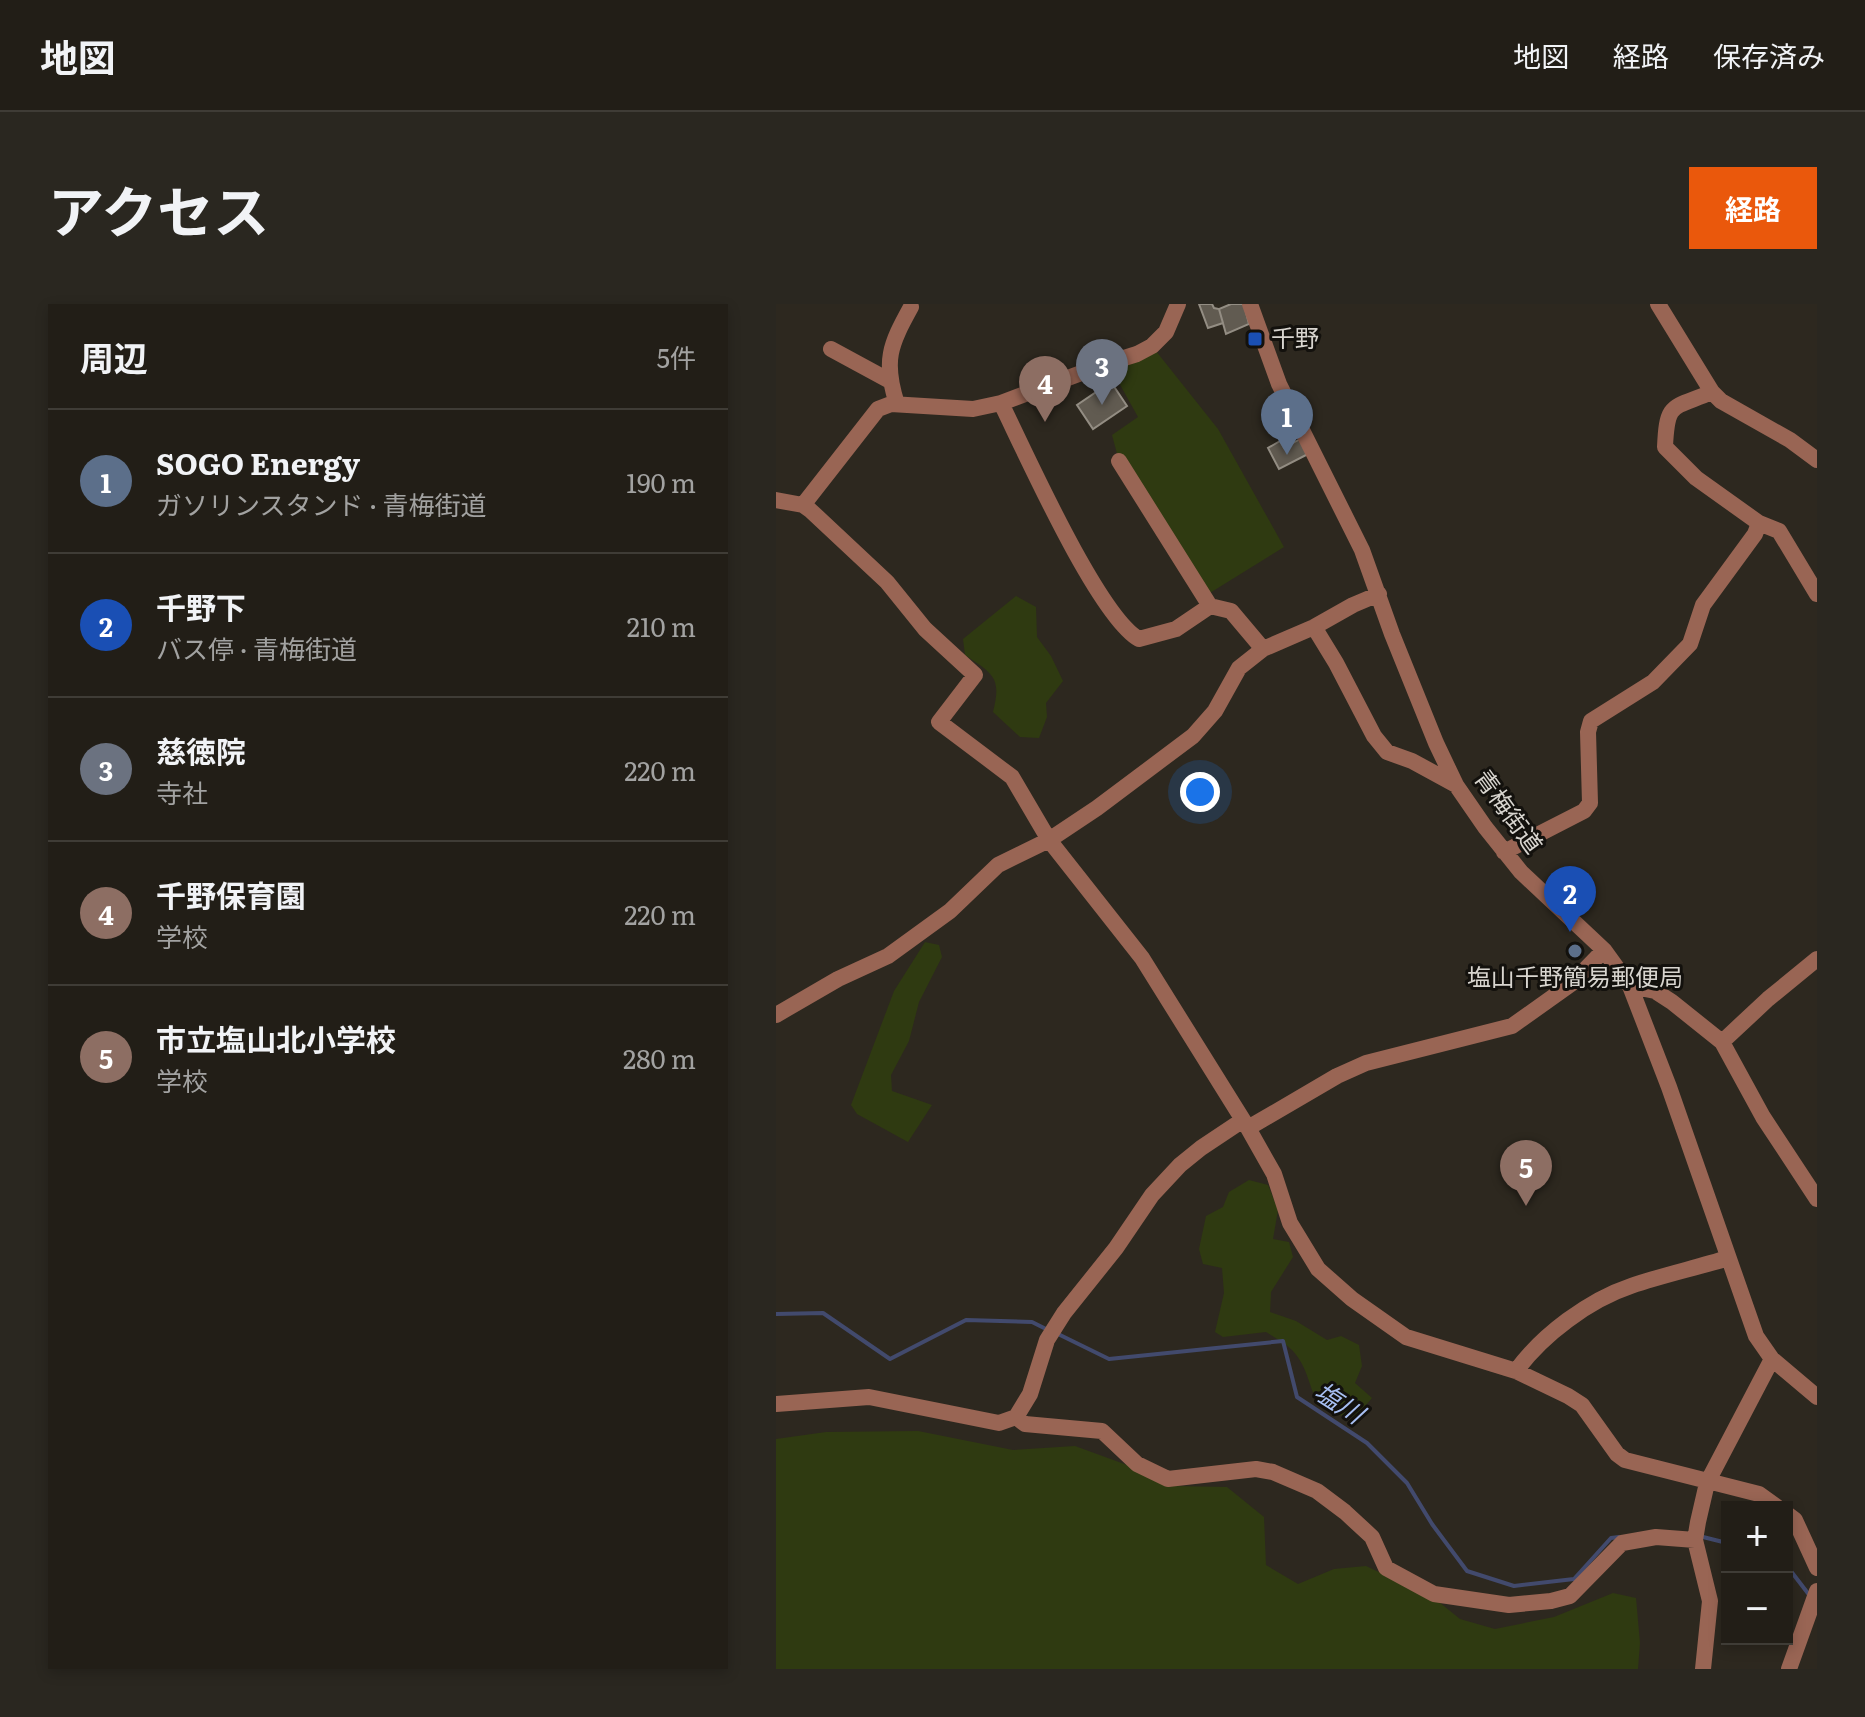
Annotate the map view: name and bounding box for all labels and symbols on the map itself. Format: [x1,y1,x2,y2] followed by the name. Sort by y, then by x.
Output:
[1271,319,1319,354] place label: 千野
[1246,330,1264,348] marker: 千野
[1076,339,1128,405] pin: 3
[1019,356,1071,422] pin: 4
[1261,389,1313,455] pin: 1
[1468,761,1552,860] street label: 青梅街道
[1180,772,1220,812] your location
[1544,866,1596,932] pin: 2
[1566,942,1584,960] marker: 塩山千野簡易郵便局
[1467,958,1683,993] place label: 塩山千野簡易郵便局
[1500,1140,1552,1206] pin: 5
[1308,1370,1375,1433] water label: 塩川

